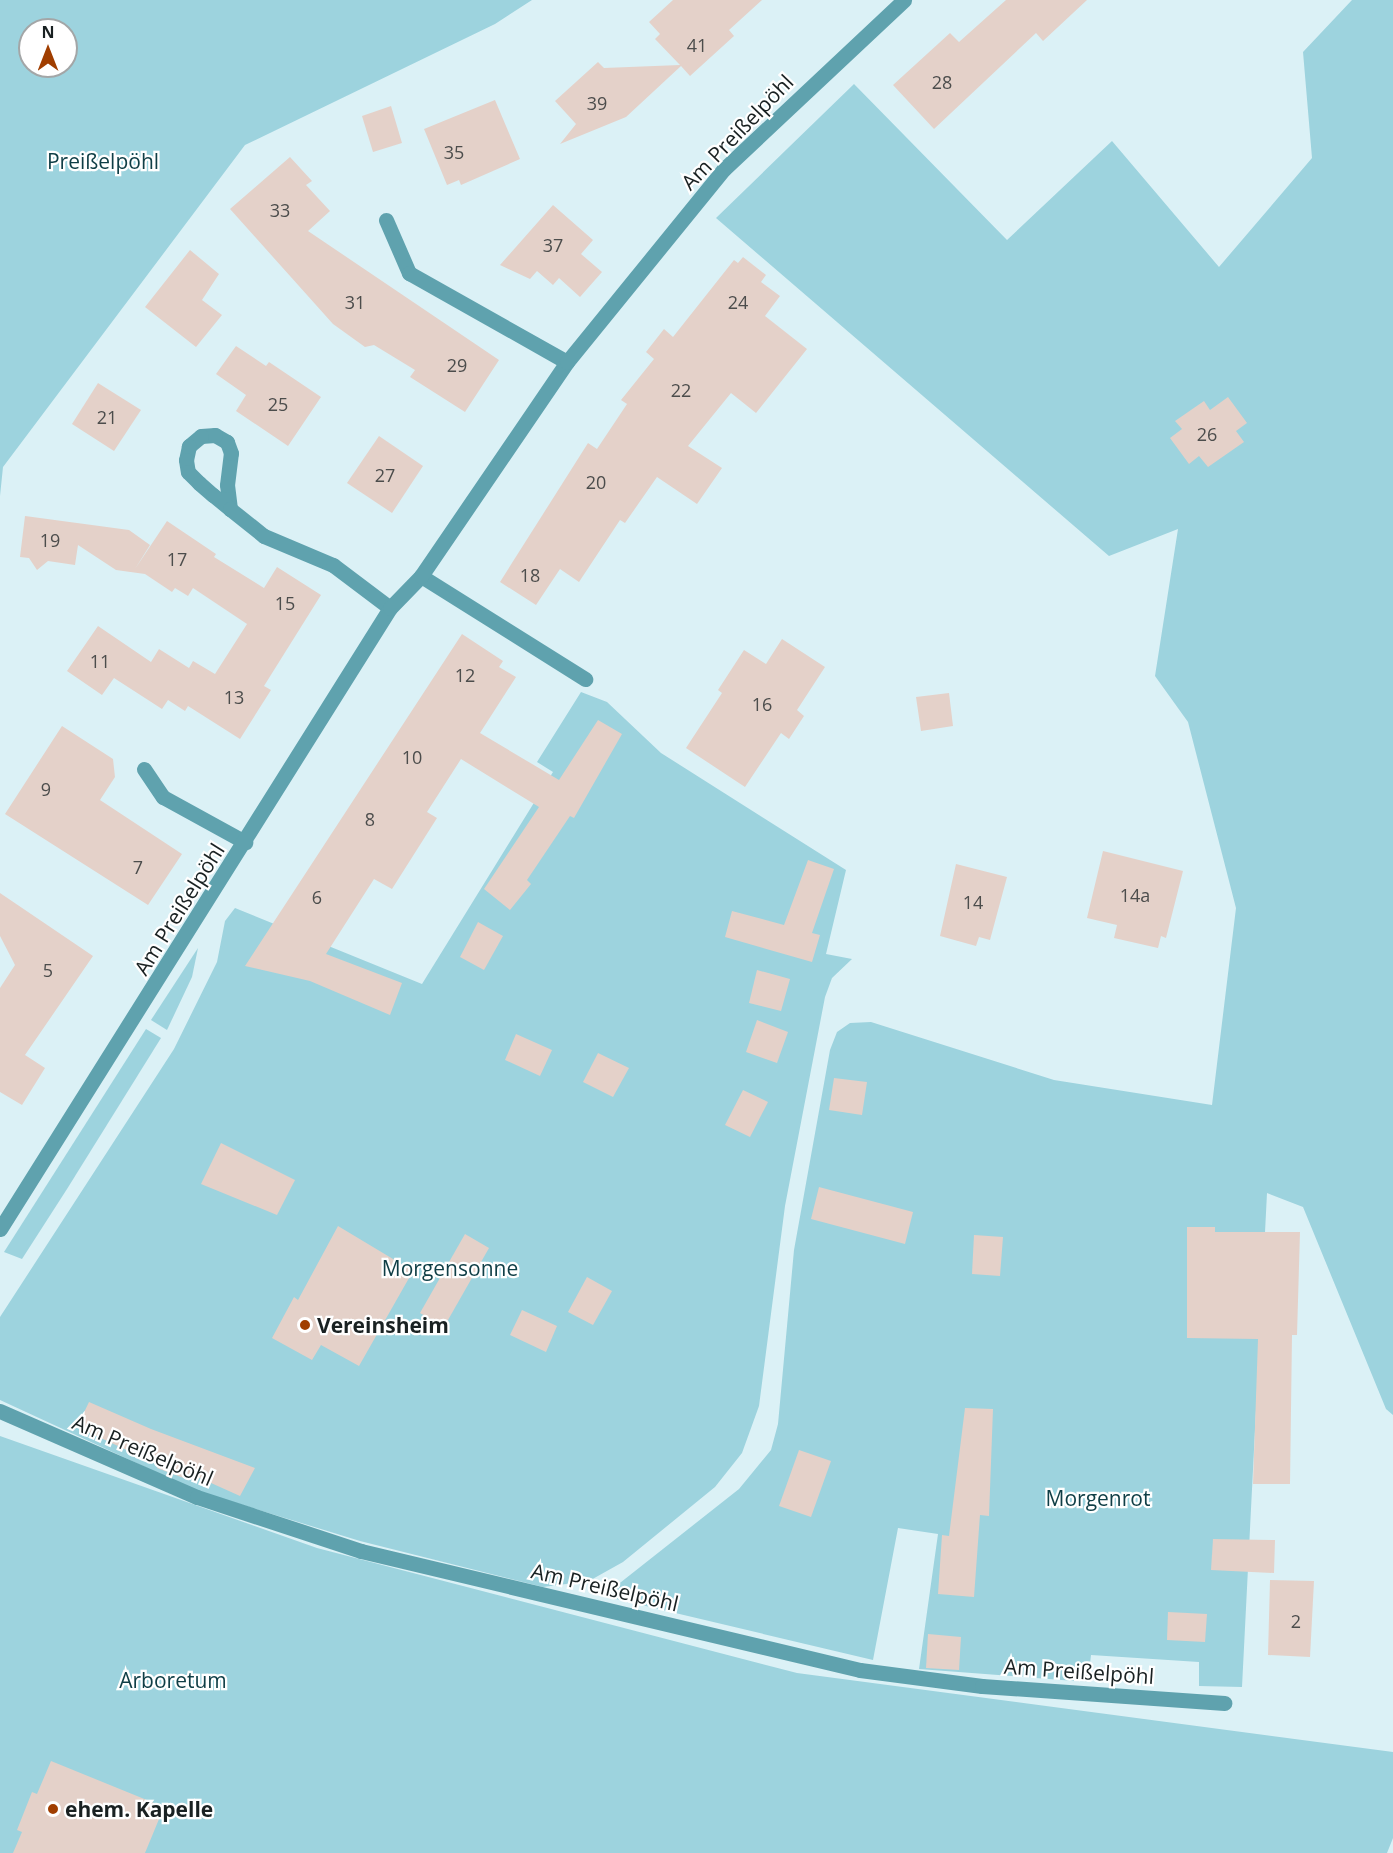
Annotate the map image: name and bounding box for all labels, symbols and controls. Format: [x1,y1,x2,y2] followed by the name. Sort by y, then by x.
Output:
[18,18,78,78] north arrow
[41,21,55,43] text: N
[687,34,707,56] house number: 41
[676,69,798,195] street label: Am Preißelpöhl
[932,71,952,93] house number: 28
[587,92,607,114] house number: 39
[444,141,464,163] house number: 35
[47,148,159,174] park label: Preißelpöhl
[270,199,290,221] house number: 33
[543,234,563,256] house number: 37
[345,291,365,313] house number: 31
[728,291,748,313] house number: 24
[447,354,467,376] house number: 29
[671,379,691,401] house number: 22
[268,393,288,415] house number: 25
[97,406,117,428] house number: 21
[1197,423,1217,445] house number: 26
[375,464,395,486] house number: 27
[586,471,606,493] house number: 20
[40,529,60,551] house number: 19
[167,548,187,570] house number: 17
[520,564,540,586] house number: 18
[275,592,295,614] house number: 15
[90,650,110,672] house number: 11
[455,664,475,686] house number: 12
[224,686,244,708] house number: 13
[752,693,772,715] house number: 16
[402,746,422,768] house number: 10
[41,778,51,800] house number: 9
[365,808,375,830] house number: 8
[128,839,230,979] street label: Am Preißelpöhl
[133,856,143,878] house number: 7
[1120,884,1150,906] house number: 14a
[312,886,322,908] house number: 6
[963,891,983,913] house number: 14
[43,959,53,981] house number: 5
[382,1255,518,1281] park label: Morgensonne
[317,1312,449,1338] place label: Vereinsheim
[298,1318,312,1332] marker: Vereinsheim
[69,1409,217,1491] street label: Am Preißelpöhl
[1046,1485,1150,1511] park label: Morgenrot
[529,1558,681,1616] street label: Am Preißelpöhl
[1291,1610,1301,1632] house number: 2
[1003,1653,1155,1689] street label: Am Preißelpöhl
[119,1667,227,1693] park label: Arboretum
[65,1796,213,1822] place label: ehem. Kapelle
[46,1802,60,1816] marker: ehem. Kapelle

